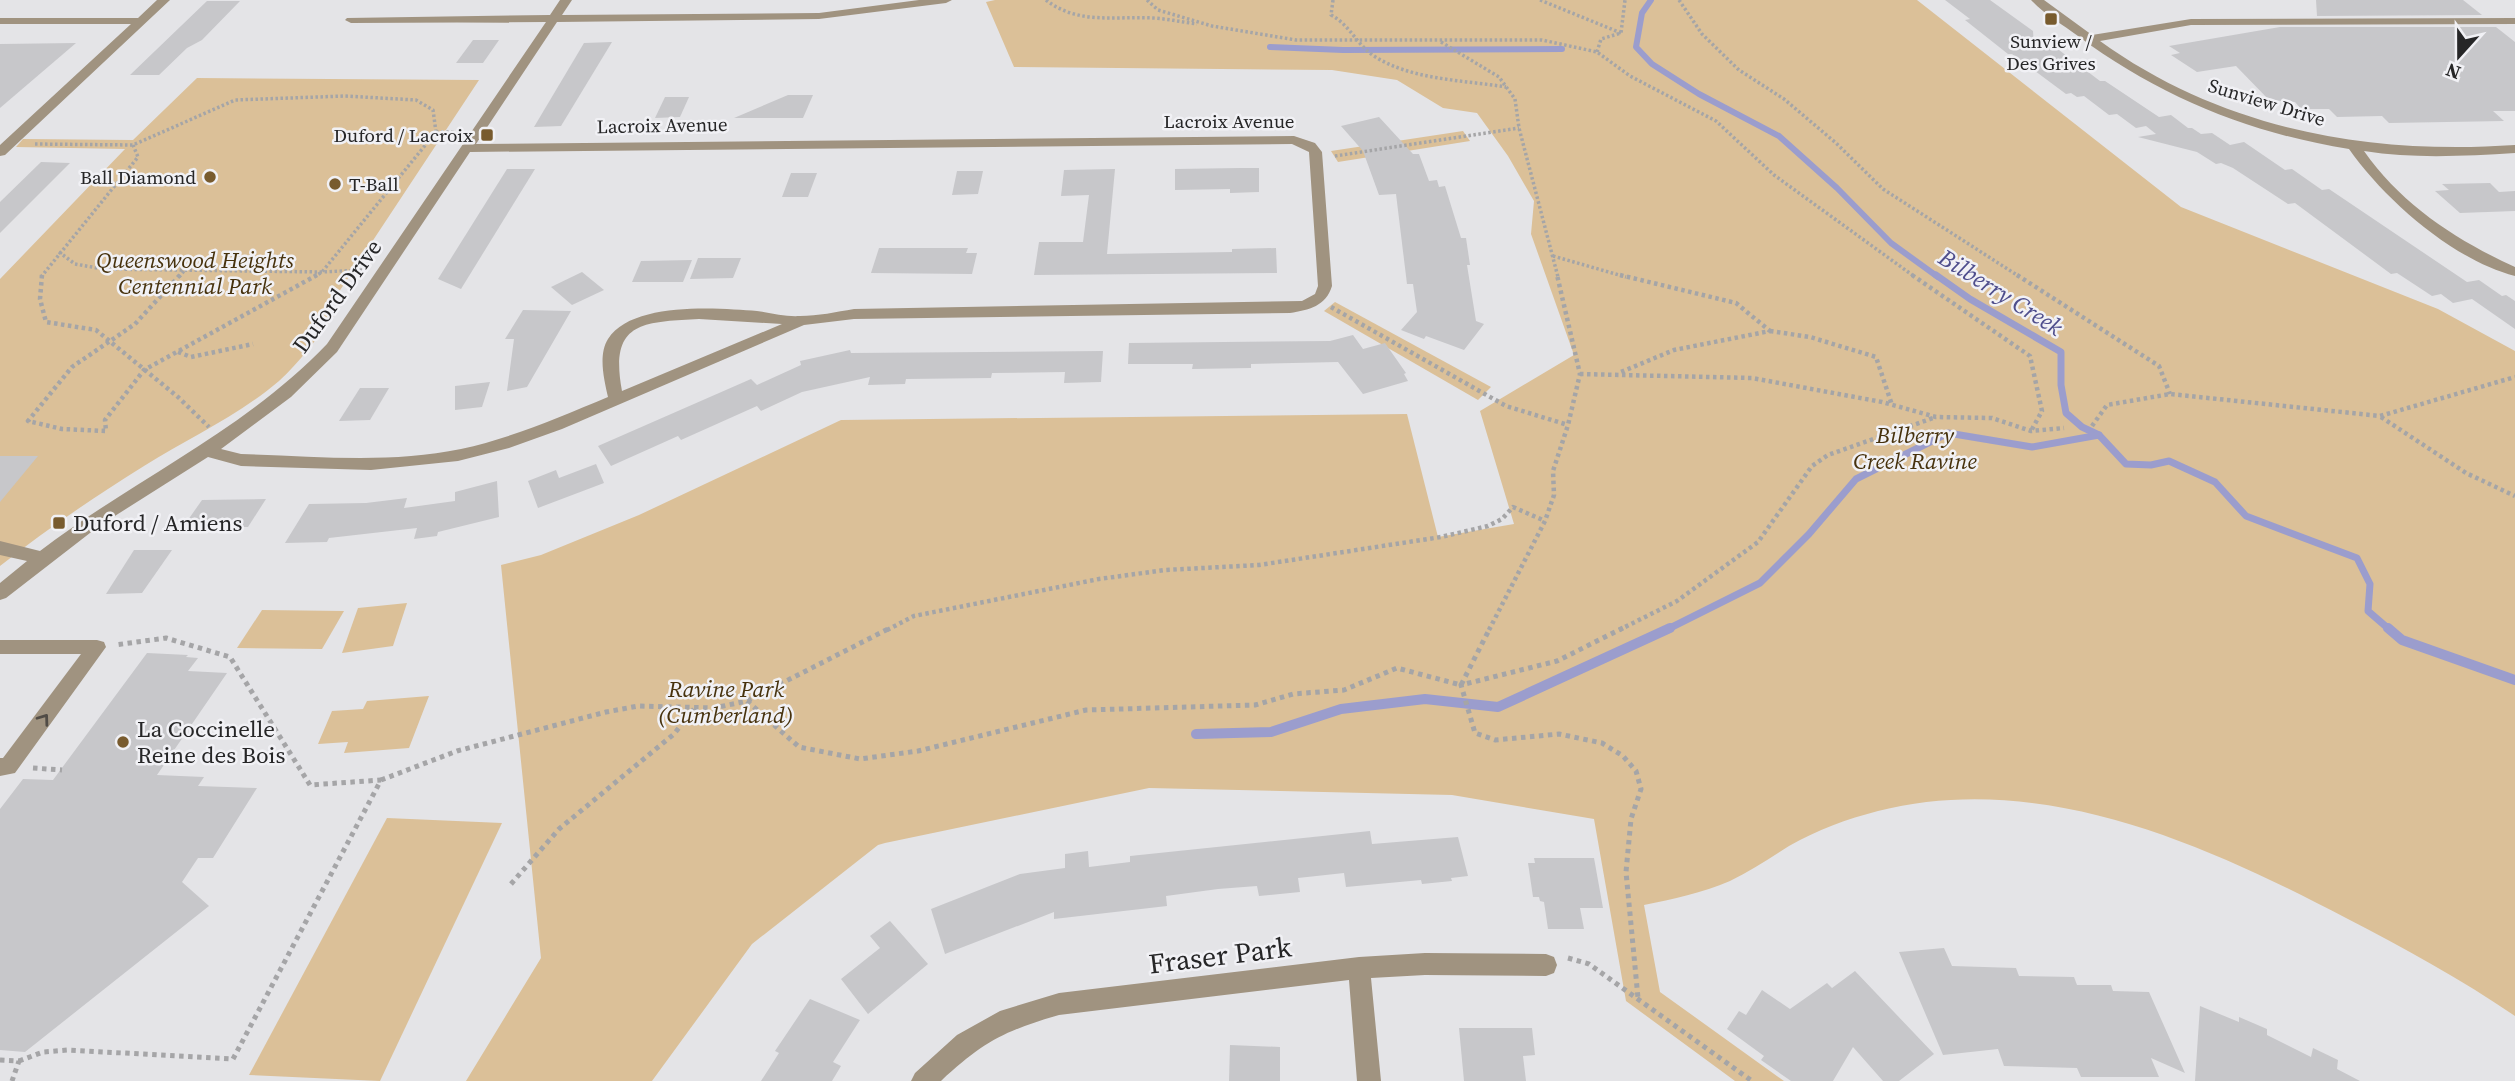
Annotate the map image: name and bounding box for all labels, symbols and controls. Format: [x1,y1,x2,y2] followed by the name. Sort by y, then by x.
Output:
[2043,11,2059,27] marker: Sunview / Des Grives
[2424,21,2494,91] north arrow
[2006,28,2096,76] place label: Sunview / Des Grives
[2442,57,2464,86] text: N
[2205,72,2329,132] street label: Sunview Drive
[1163,108,1295,134] street label: Lacroix Avenue
[596,111,728,139] street label: Lacroix Avenue
[334,122,473,148] place label: Duford / Lacroix
[479,127,495,143] marker: Duford / Lacroix
[80,164,196,190] place label: Ball Diamond
[202,169,218,185] marker: Ball Diamond
[349,171,399,197] place label: T-Ball
[327,176,343,192] marker: T-Ball
[285,233,389,359] street label: Duford Drive
[1932,240,2070,344] water label: Bilberry Creek
[96,244,294,302] park label: Queenswood Heights Centennial Park
[1853,419,1977,477] park label: Bilberry Creek Ravine
[73,507,243,539] place label: Duford / Amiens
[51,515,67,531] marker: Duford / Amiens
[658,673,794,731] park label: Ravine Park (Cumberland)
[137,713,285,771] place label: La Coccinelle Reine des Bois
[36,714,48,727] one-way arrow
[115,734,131,750] marker: La Coccinelle Reine des Bois
[1146,927,1294,983] street label: Fraser Park

